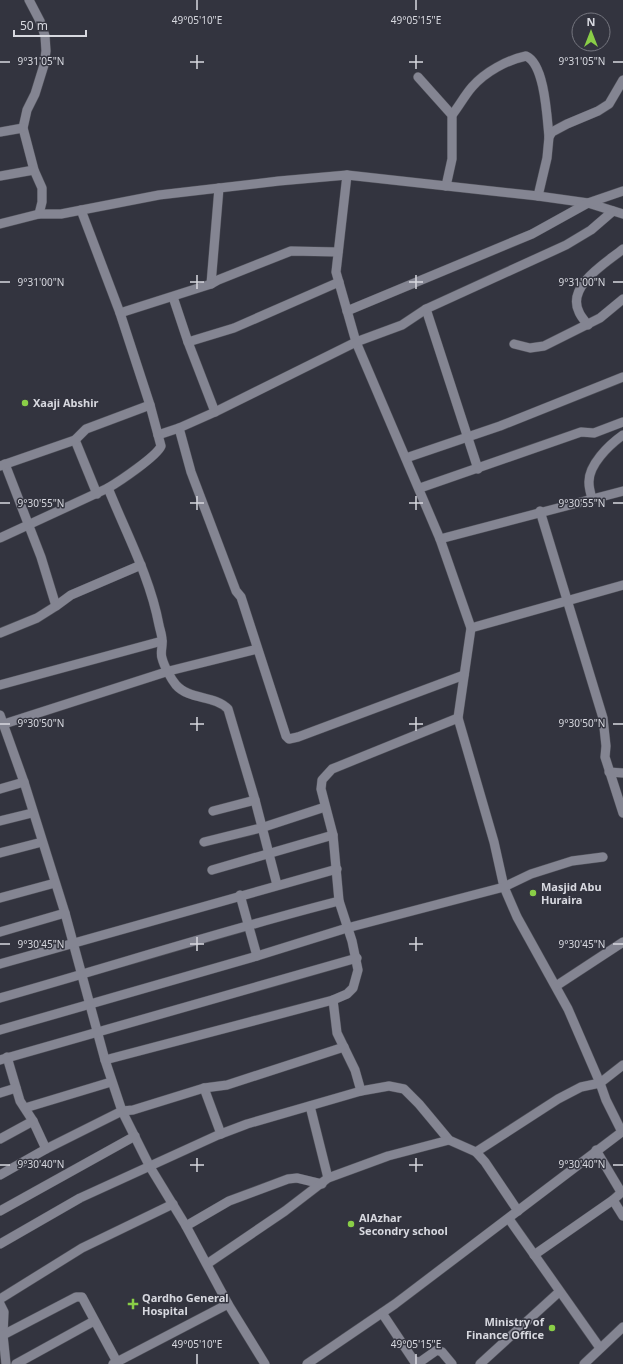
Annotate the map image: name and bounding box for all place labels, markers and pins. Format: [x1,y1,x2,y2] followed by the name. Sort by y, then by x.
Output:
[33,395,98,410] place label: Xaaji Abshir
[20,398,30,408] marker: Xaaji Abshir
[541,879,602,907] place label: Masjid Abu Huraira
[528,888,538,898] marker: Masjid Abu Huraira
[359,1210,448,1238] place label: AlAzhar Secondry school
[346,1219,356,1229] marker: AlAzhar Secondry school
[142,1290,229,1318] place label: Qardho General Hospital
[127,1298,139,1310] marker: Qardho General Hospital
[466,1314,545,1342] place label: Ministry of Finance Office
[547,1323,557,1333] marker: Ministry of Finance Office

